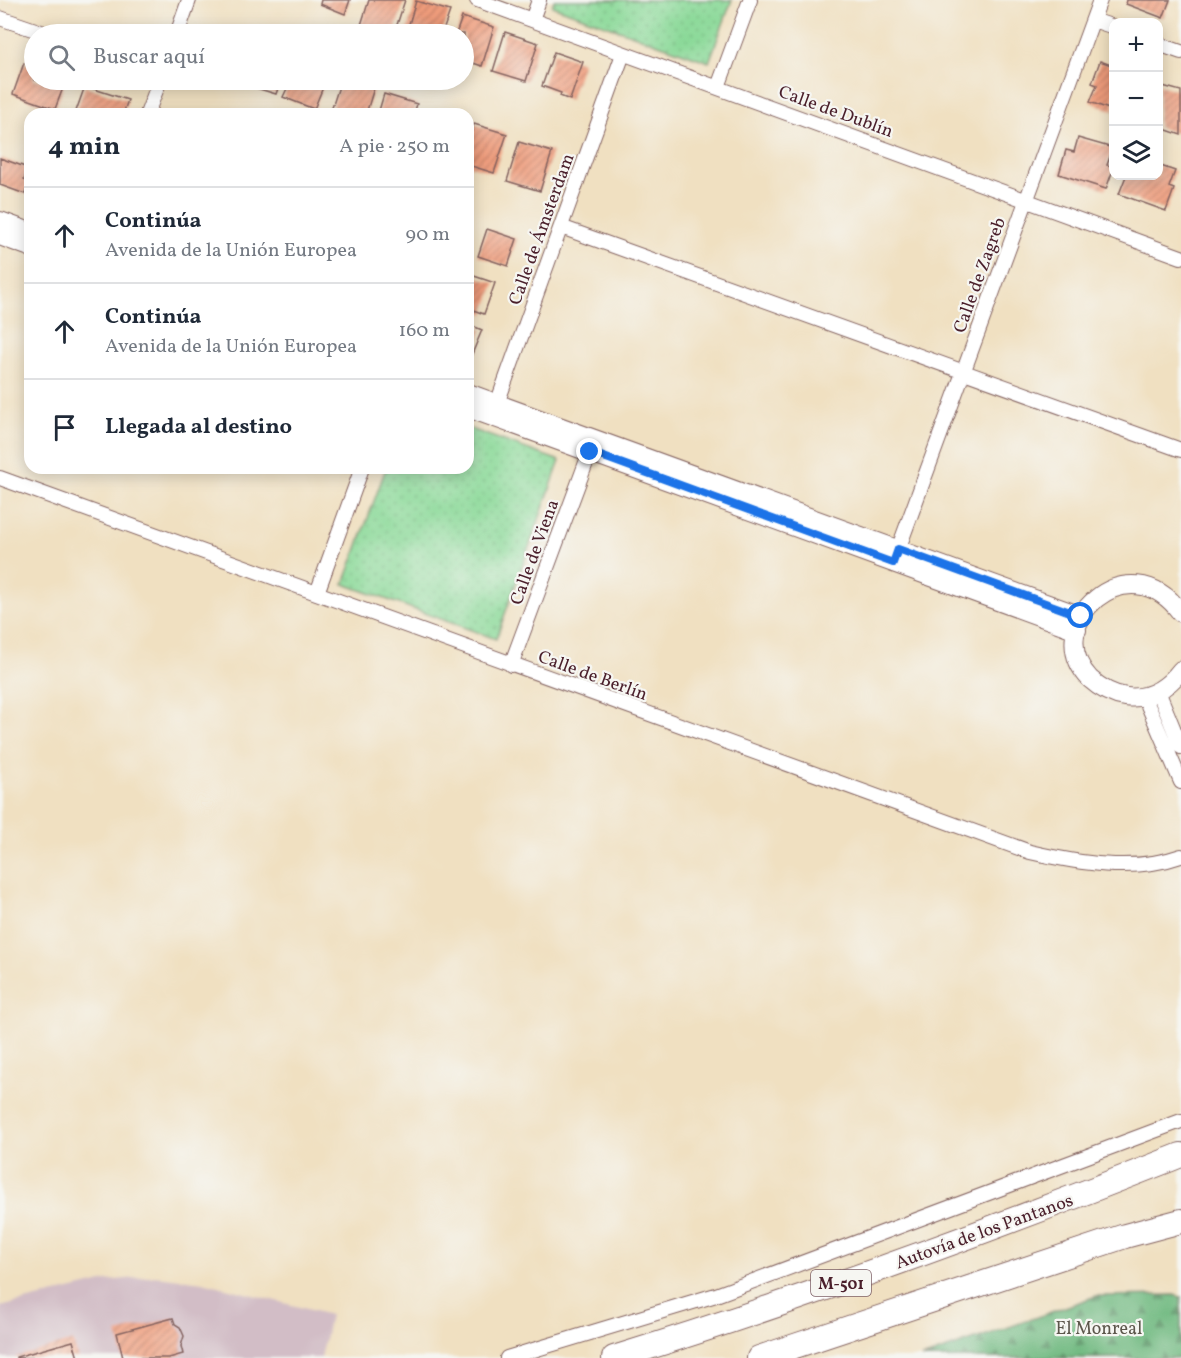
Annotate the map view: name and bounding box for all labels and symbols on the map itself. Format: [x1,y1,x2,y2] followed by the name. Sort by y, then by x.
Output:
[775,80,897,145] street label: Calle de Dublín
[503,150,581,309] street label: Calle de Ámsterdam
[948,214,1013,337] street label: Calle de Zagreb
[576,438,602,464] route end
[505,496,566,609] street label: Calle de Viena
[1067,602,1093,628] route start
[534,645,651,708] street label: Calle de Berlín
[892,1189,1077,1276] street label: Autovía de los Pantanos
[811,1270,871,1296] road number: M-501
[1056,1317,1142,1342] park label: El Monreal

